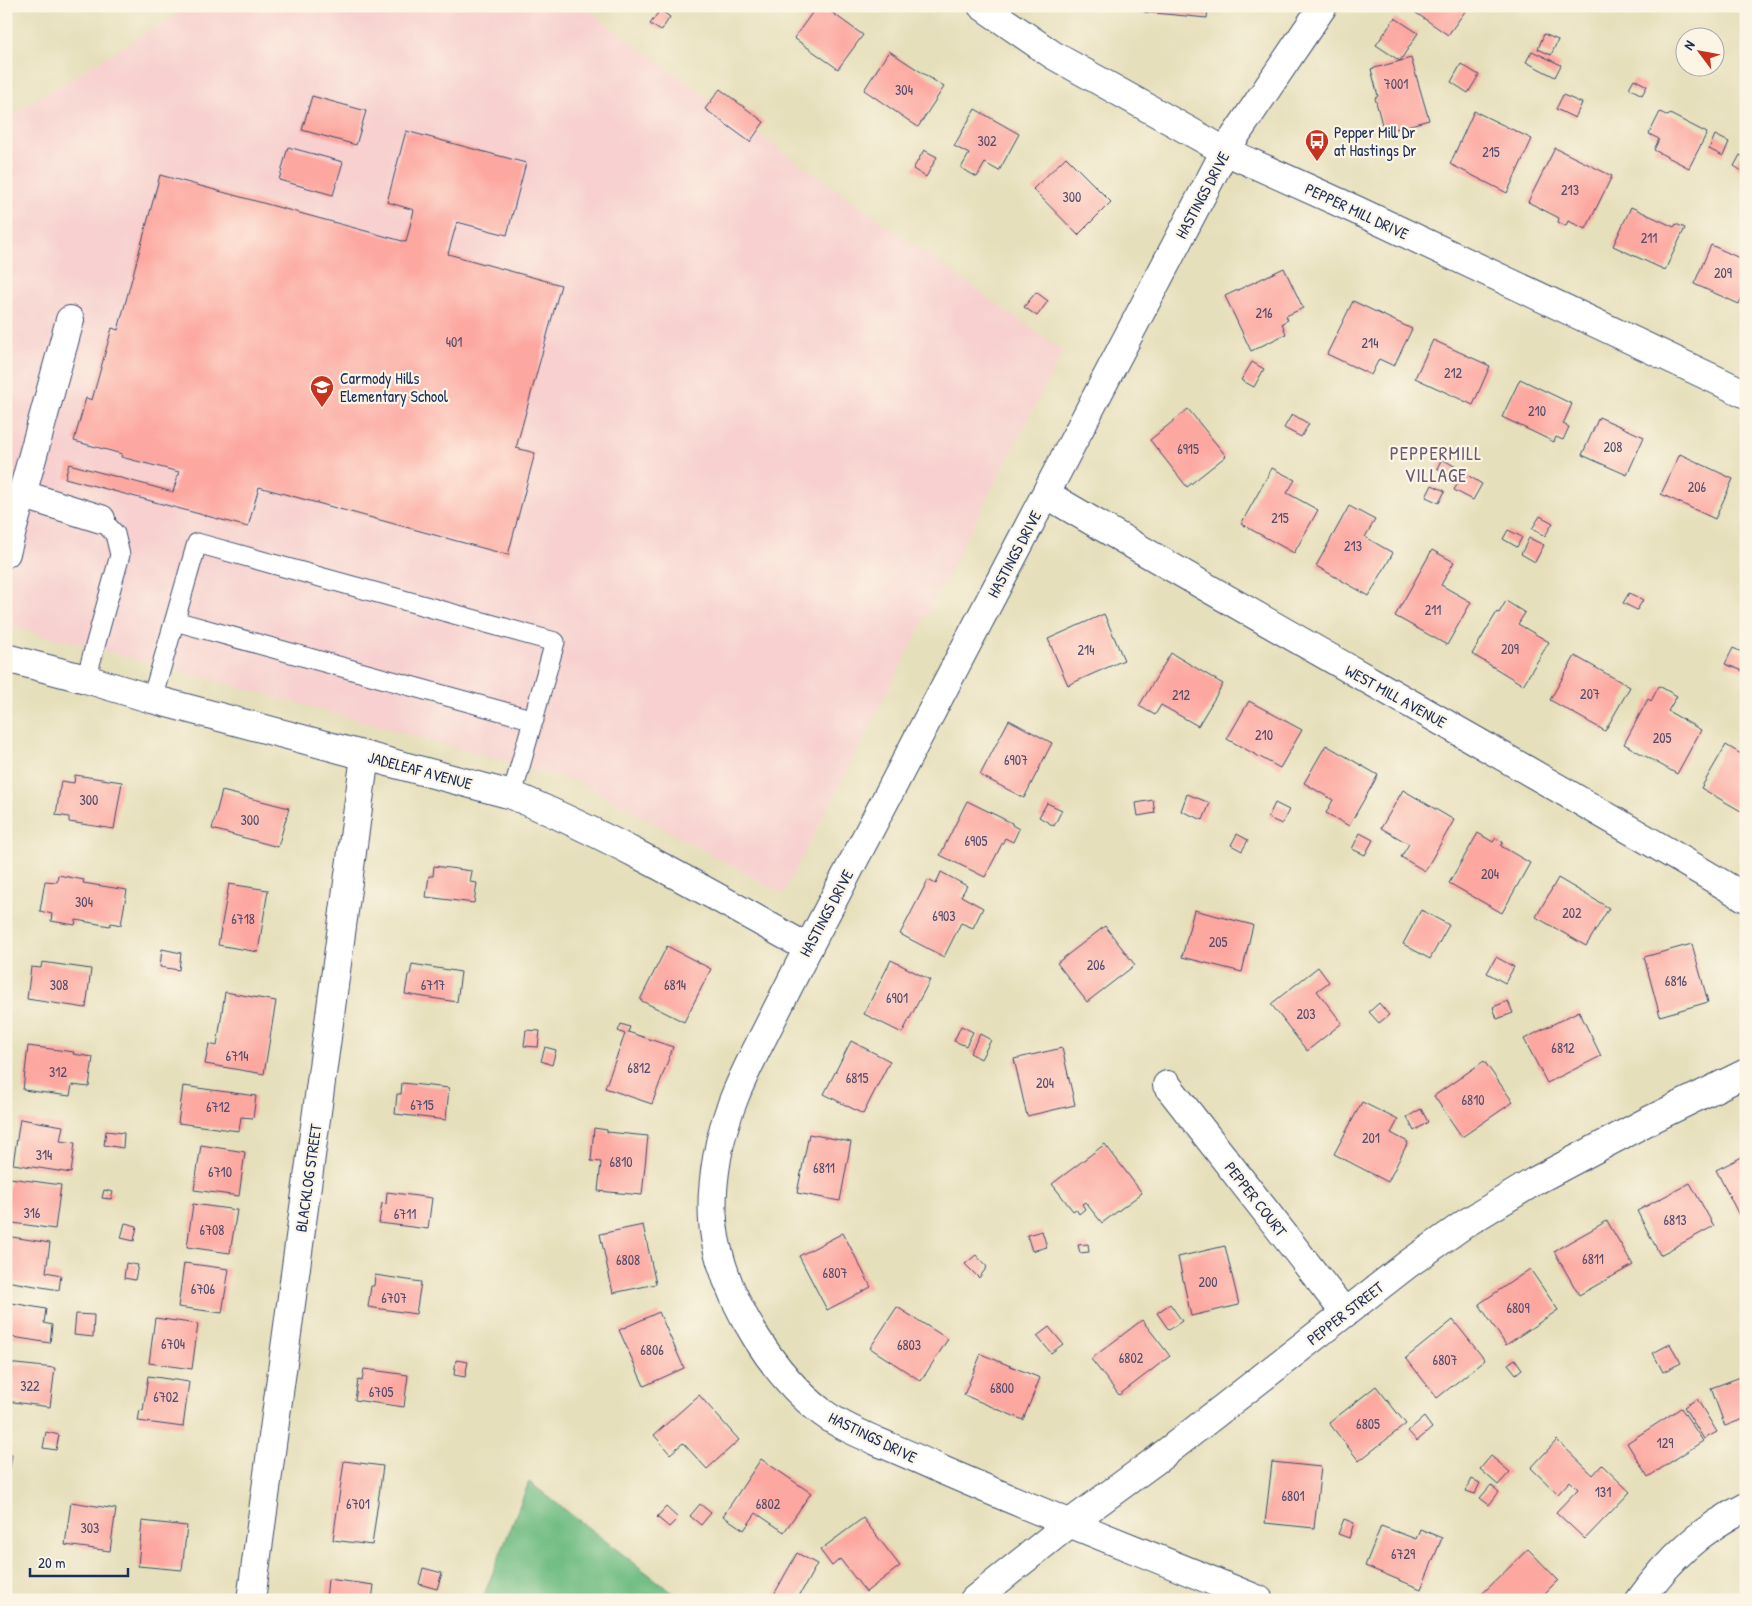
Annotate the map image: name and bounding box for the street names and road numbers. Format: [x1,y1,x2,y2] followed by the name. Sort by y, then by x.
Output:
[1170,148,1234,242] street label: HASTINGS DRIVE
[1302,177,1412,245] street label: PEPPER MILL DRIVE
[982,507,1046,601] street label: HASTINGS DRIVE
[1341,659,1451,733] street label: WEST MILL AVENUE
[365,746,475,794] street label: JADELEAF AVENUE
[794,866,858,960] street label: HASTINGS DRIVE
[290,1122,327,1233] street label: BLACKLOG STREET
[1220,1157,1292,1241] street label: PEPPER COURT
[1302,1276,1388,1350] street label: PEPPER STREET
[825,1406,921,1468] street label: HASTINGS DRIVE

